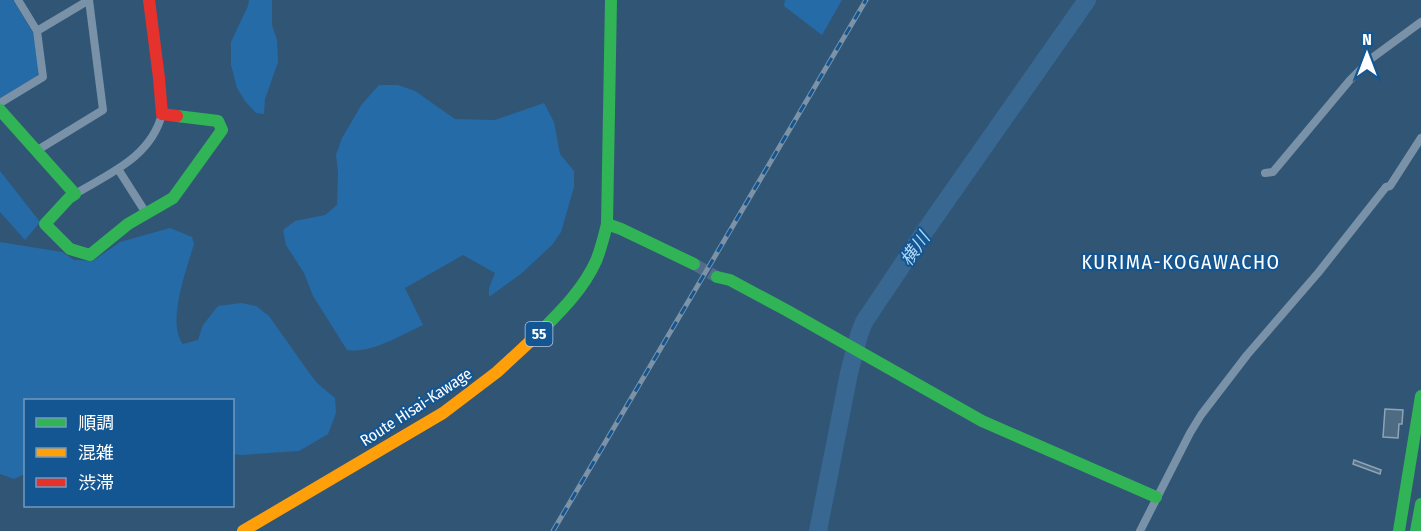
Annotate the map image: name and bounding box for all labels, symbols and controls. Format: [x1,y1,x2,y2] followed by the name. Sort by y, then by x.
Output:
[1337,24,1397,84] north arrow
[1362,30,1372,49] text: N
[896,226,935,270] water label: 横川
[1081,250,1281,274] district label: KURIMA-KOGAWACHO
[526,322,552,346] road number: 55
[357,364,476,450] street label: Route Hisai-Kawage
[24,399,234,507] legend
[78,412,114,434] text: 順調
[78,442,114,464] text: 混雑
[78,472,114,494] text: 渋滞

